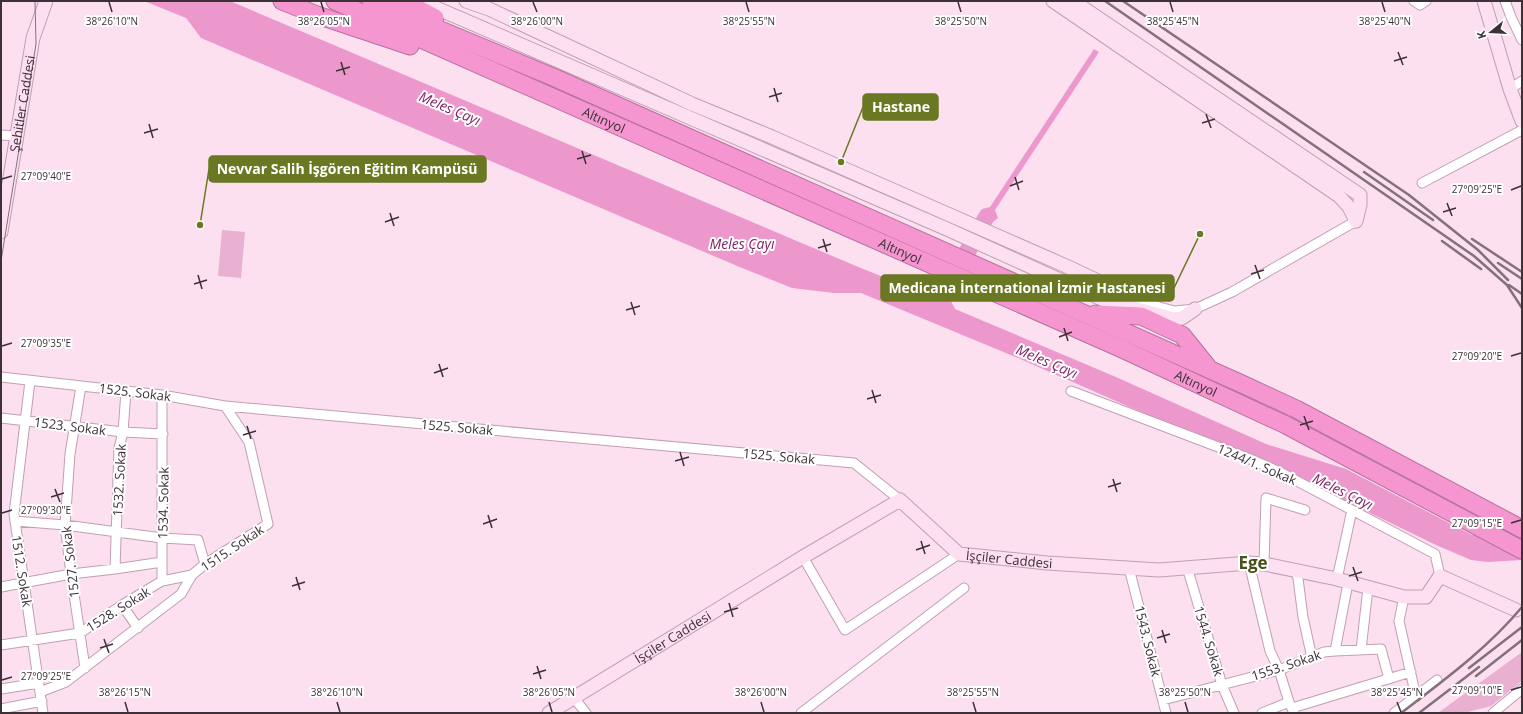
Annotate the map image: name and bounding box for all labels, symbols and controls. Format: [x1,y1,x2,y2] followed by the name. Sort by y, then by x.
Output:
[1471,12,1511,52] north arrow
[86,14,138,28] text: 38°26'10"N
[298,14,350,28] text: 38°26'05"N
[511,14,563,28] text: 38°26'00"N
[723,14,775,28] text: 38°25'55"N
[935,14,987,28] text: 38°25'50"N
[1147,14,1199,28] text: 38°25'45"N
[1359,14,1411,28] text: 38°25'40"N
[1473,29,1489,41] text: K
[5,54,39,153] street label: Şehitler Caddesi
[416,87,484,130] water label: Meles Çayı
[863,94,938,120] callout: Hastane
[872,97,930,116] text: Hastane
[580,103,628,137] street label: Altınyol
[209,156,486,182] callout: Nevvar Salih İşgören Eğitim Kampüsü
[217,159,477,178] text: Nevvar Salih İşgören Eğitim Kampüsü
[21,169,71,183] text: 27°09'40"E
[1452,182,1502,196] text: 27°09'25"E
[710,234,775,253] water label: Meles Çayı
[876,234,924,268] street label: Altınyol
[881,275,1174,301] callout: Medicana İnternational İzmir Hastanesi
[888,278,1166,297] text: Medicana İnternational İzmir Hastanesi
[21,336,71,350] text: 27°09'35"E
[1013,340,1081,383] water label: Meles Çayı
[1452,349,1502,363] text: 27°09'20"E
[1172,366,1220,401] street label: Altınyol
[98,379,172,405] street label: 1525. Sokak
[33,413,107,439] street label: 1523. Sokak
[420,415,494,439] street label: 1525. Sokak
[1215,439,1300,489] street label: 1244/1. Sokak
[108,443,130,517] street label: 1532. Sokak
[742,444,816,468] street label: 1525. Sokak
[153,467,173,539] street label: 1534. Sokak
[1310,468,1377,514] water label: Meles Çayı
[21,503,71,517] text: 27°09'30"E
[1452,516,1502,530] text: 27°09'15"E
[197,520,267,576] street label: 1515. Sokak
[57,525,83,599] street label: 1527. Sokak
[7,534,37,608] street label: 1512. Sokak
[965,546,1053,572] street label: İşçiler Caddesi
[1238,551,1268,574] district label: Ege
[83,582,154,636] street label: 1528. Sokak
[1131,604,1166,678] street label: 1543. Sokak
[1190,604,1228,678] street label: 1544. Sokak
[631,607,714,668] street label: İşçiler Caddesi
[1249,645,1323,685] street label: 1553. Sokak
[21,669,71,683] text: 27°09'25"E
[1452,683,1502,697] text: 27°09'10"E
[99,685,151,699] text: 38°26'15"N
[311,685,363,699] text: 38°26'10"N
[523,685,575,699] text: 38°26'05"N
[735,685,787,699] text: 38°26'00"N
[947,685,999,699] text: 38°25'55"N
[1159,685,1211,699] text: 38°25'50"N
[1371,685,1423,699] text: 38°25'45"N

